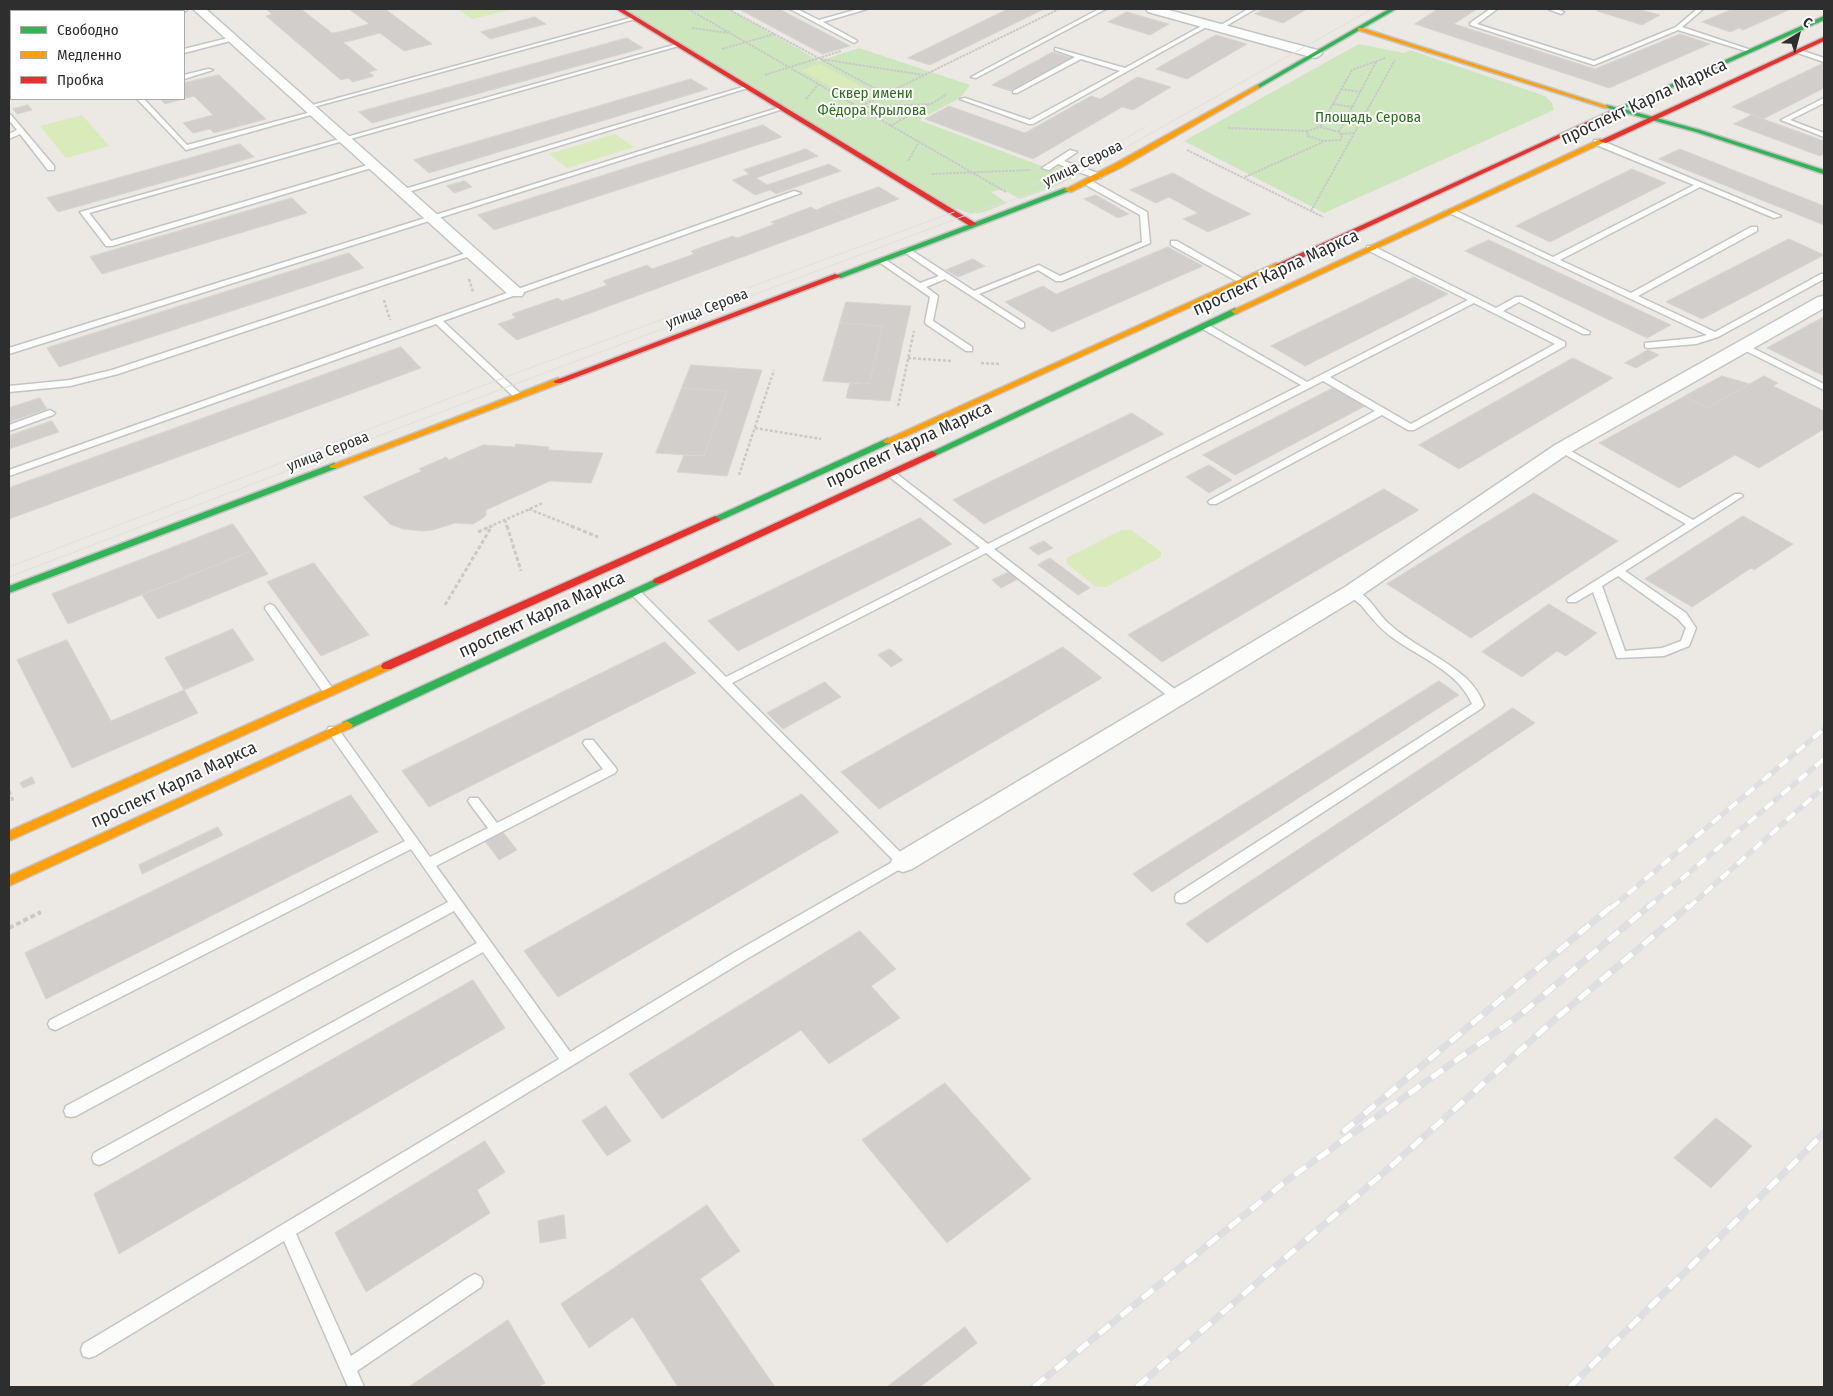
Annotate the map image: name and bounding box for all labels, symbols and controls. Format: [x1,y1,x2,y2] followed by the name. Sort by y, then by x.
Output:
[10,10,185,100] legend
[1773,10,1823,60] north arrow
[1799,14,1815,32] text: С
[57,21,119,39] text: Свободно
[57,46,122,64] text: Медленно
[1558,54,1730,150] street label: проспект Карла Маркса
[57,71,104,89] text: Пробка
[818,85,926,120] park label: Сквер имени Фёдора Крылова
[1315,109,1421,127] park label: Площадь Серова
[1040,137,1126,191] street label: улица Серова
[1190,225,1362,321] street label: проспект Карла Маркса
[663,285,751,333] street label: улица Серова
[823,397,995,493] street label: проспект Карла Маркса
[284,428,372,476] street label: улица Серова
[456,567,628,663] street label: проспект Карла Маркса
[88,737,260,833] street label: проспект Карла Маркса

